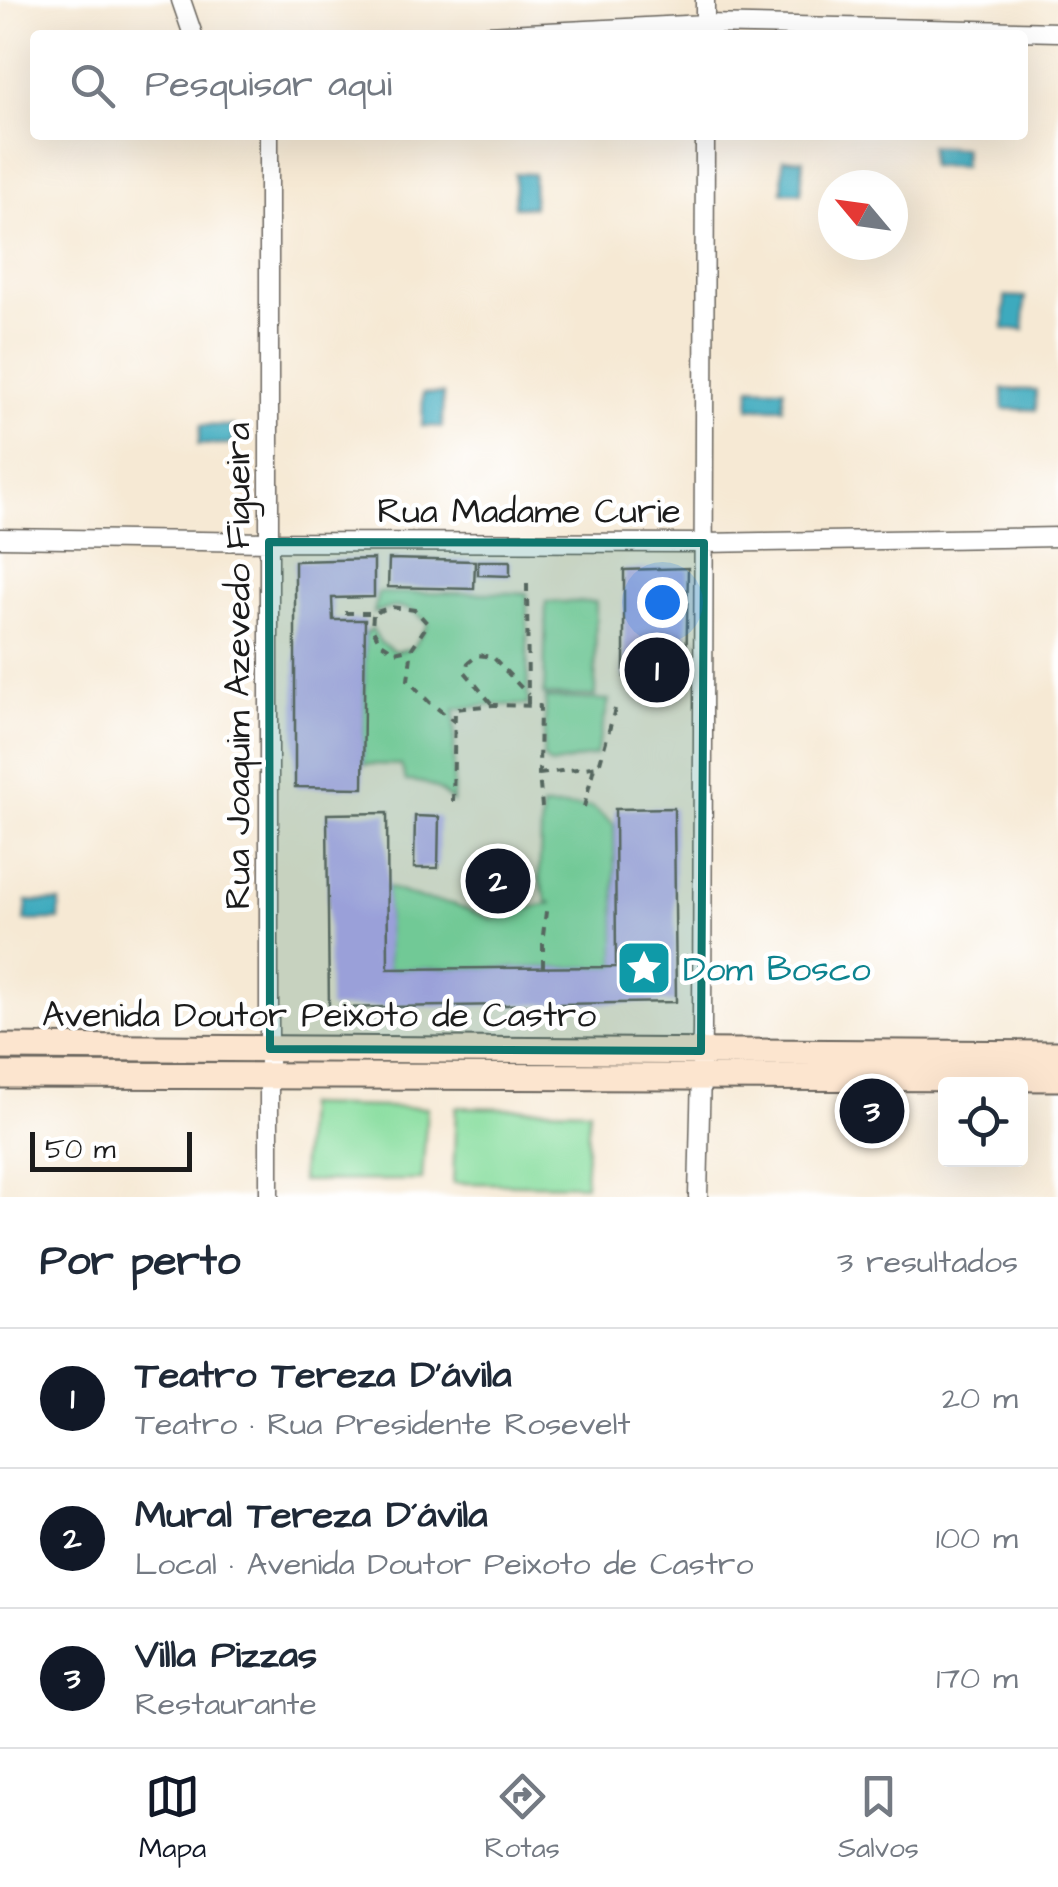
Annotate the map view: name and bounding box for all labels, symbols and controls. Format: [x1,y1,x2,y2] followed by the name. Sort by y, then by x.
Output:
[30,30,1028,140] search box
[65,58,120,113] icon: search
[145,59,392,111] text: Pesquisar aqui
[818,170,908,260] north arrow
[214,422,265,910] street label: Rua Joaquim Azevedo Figueira
[377,487,681,536] street label: Rua Madame Curie
[637,577,688,628] your location
[624,632,690,708] pin: 1
[466,844,530,918] pin: 2
[614,938,674,998] place icon: Dom Bosco
[683,945,871,994] place label: Dom Bosco
[42,991,596,1040] street label: Avenida Doutor Peixoto de Castro
[840,1074,904,1148] pin: 3
[938,1077,1028,1167] map controls
[938,1077,1028,1167] button: locate
[30,1127,192,1172] scale bar
[45,1130,116,1169] text: 50 m
[40,1233,240,1291] text: Por perto
[837,1240,1018,1285] text: 3 resultados
[135,1350,512,1402] text: Teatro Tereza D'ávila
[70,1376,75,1421] text: 1
[942,1376,1018,1421] text: 20 m
[135,1402,631,1447] text: Teatro · Rua Presidente Rosevelt
[135,1490,488,1542] text: Mural Tereza D´ávila
[63,1516,82,1561] text: 2
[936,1516,1018,1561] text: 100 m
[135,1542,754,1587] text: Local · Avenida Doutor Peixoto de Castro
[135,1630,317,1682] text: Villa Pizzas
[64,1656,81,1701] text: 3
[936,1656,1018,1701] text: 170 m
[135,1682,317,1727] text: Restaurante
[139,1769,206,1868] tab: Mapa
[484,1769,560,1868] tab: Rotas
[838,1769,919,1868] tab: Salvos

